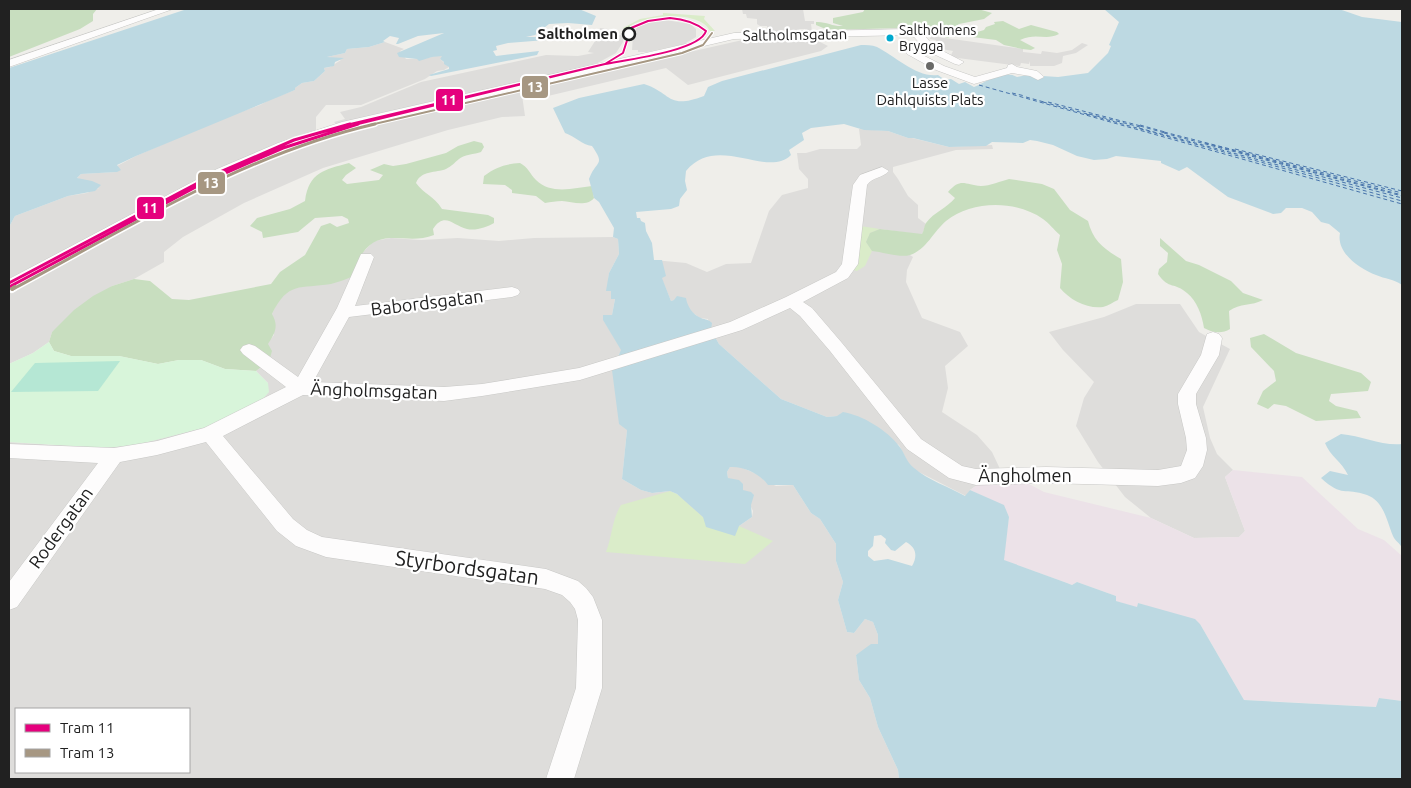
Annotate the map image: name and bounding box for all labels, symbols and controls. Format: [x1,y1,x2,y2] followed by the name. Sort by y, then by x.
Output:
[899,22,976,54] place label: Saltholmens Brygga
[537,25,618,42] place label: Saltholmen
[743,25,847,44] street label: Saltholmsgatan
[622,27,636,41] marker: Saltholmen
[885,33,895,43] marker: Saltholmens Brygga
[924,60,936,72] marker: Lasse Dahlquists Plats
[876,74,984,108] place label: Lasse Dahlquists Plats
[521,75,549,99] line badge: 13
[527,79,543,95] text: 13
[435,88,464,112] line badge: 11
[441,92,457,108] text: 11
[197,171,226,195] line badge: 13
[203,175,219,191] text: 13
[136,196,165,220] line badge: 11
[142,200,158,216] text: 11
[370,285,484,319] street label: Babordsgatan
[310,378,438,402] street label: Ängholmsgatan
[978,465,1072,485] street label: Ängholmen
[24,483,96,572] street label: Rodergatan
[394,545,541,589] street label: Styrbordsgatan
[15,708,190,773] legend
[60,719,115,736] text: Tram 11
[60,744,115,761] text: Tram 13

